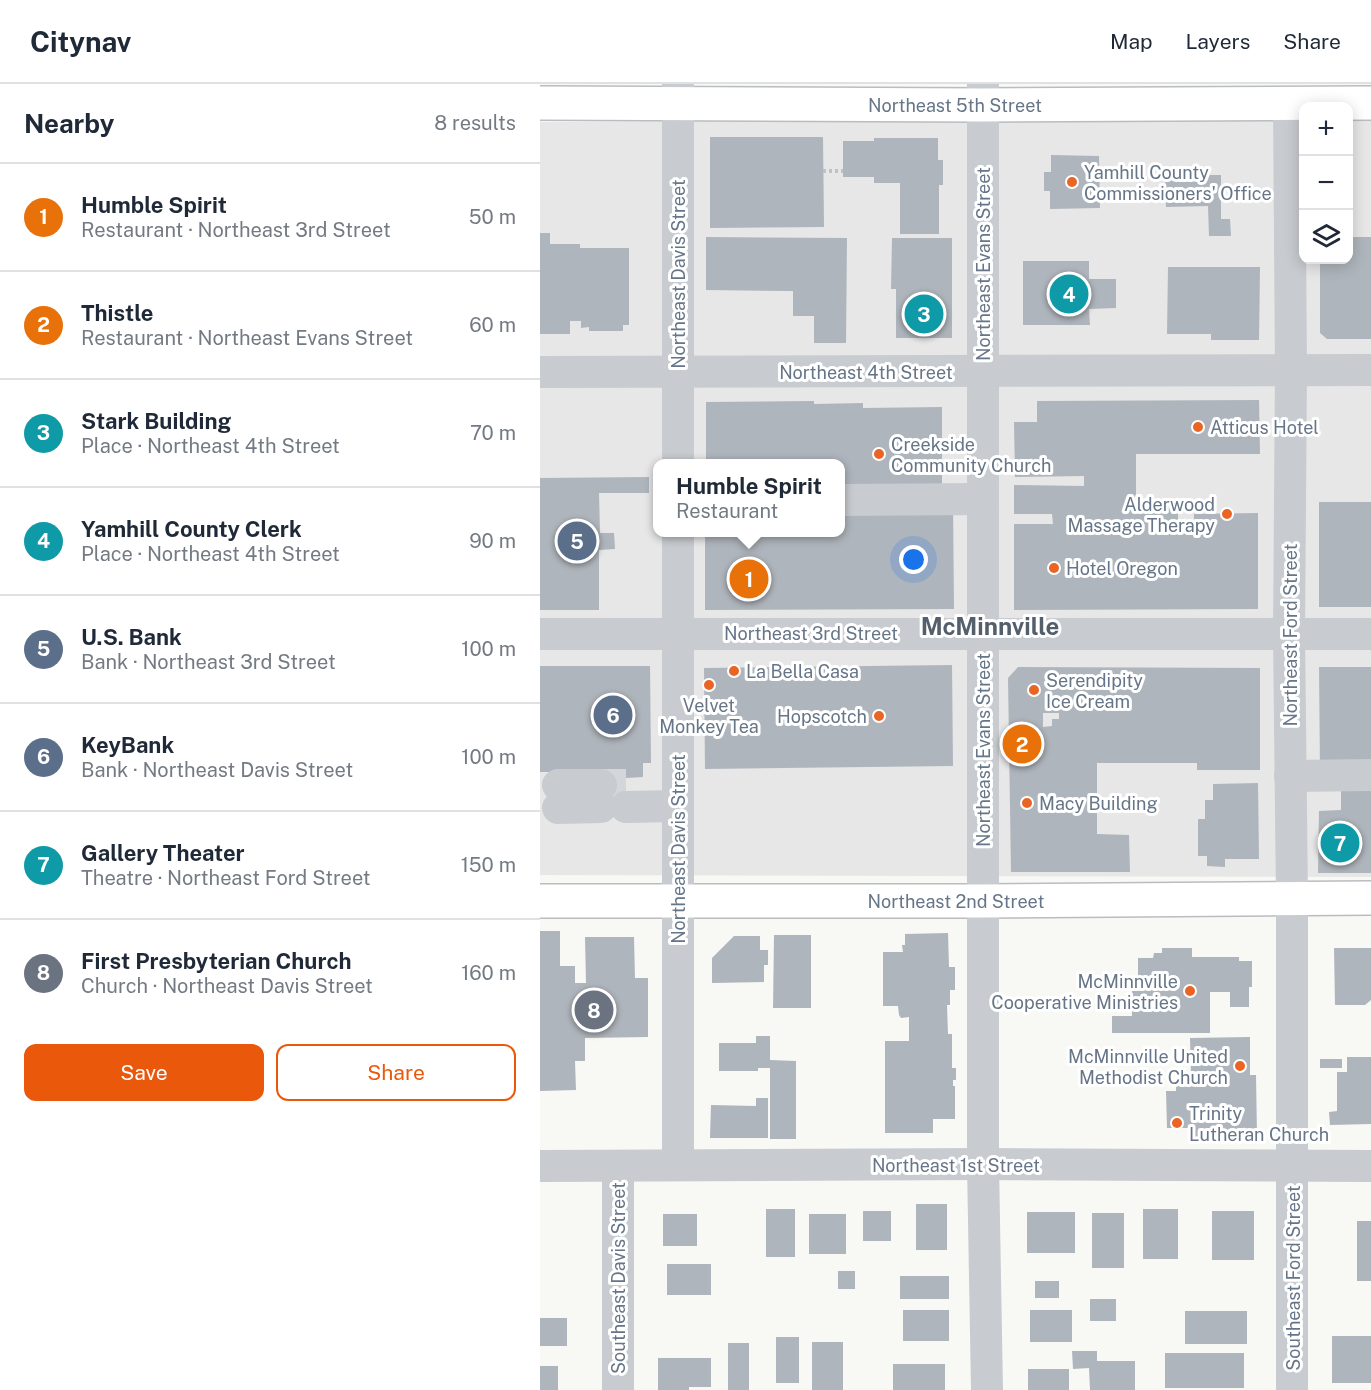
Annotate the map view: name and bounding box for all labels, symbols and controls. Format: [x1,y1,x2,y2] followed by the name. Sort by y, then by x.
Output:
[30,25,131,58] text: Citynav
[1110,29,1153,54] text: Map
[1186,29,1250,54] text: Layers
[1283,29,1341,54] text: Share
[868,95,1042,116] street label: Northeast 5th Street
[1299,102,1353,264] map controls
[1299,102,1353,156] button: +
[24,108,114,139] text: Nearby
[434,111,516,135] text: 8 results
[1299,156,1353,210] button: −
[1084,162,1272,204] place label: Yamhill County Commissioners' Office
[973,167,994,361] street label: Northeast Evans Street
[1065,175,1079,189] marker: Yamhill County Commissioners' Office
[668,179,689,369] street label: Northeast Davis Street
[81,192,227,218] text: Humble Spirit
[39,205,48,229] text: 1
[469,205,516,229] text: 50 m
[1299,210,1353,264] button: layers
[81,218,391,242] text: Restaurant · Northeast 3rd Street
[1050,272,1088,316] pin: 4
[904,292,944,336] pin: 3
[81,300,153,326] text: Thistle
[37,313,50,337] text: 2
[469,313,516,337] text: 60 m
[81,326,413,350] text: Restaurant · Northeast Evans Street
[779,362,953,383] street label: Northeast 4th Street
[81,408,231,434] text: Stark Building
[1210,417,1319,438] place label: Atticus Hotel
[1191,420,1205,434] marker: Atticus Hotel
[37,421,50,445] text: 3
[470,421,516,445] text: 70 m
[81,434,340,458] text: Place · Northeast 4th Street
[891,434,1051,476] place label: Creekside Community Church
[872,447,886,461] marker: Creekside Community Church
[653,459,845,537] popup
[676,473,822,499] text: Humble Spirit
[1068,494,1215,536] place label: Alderwood Massage Therapy
[676,499,778,523] text: Restaurant
[1220,507,1234,521] marker: Alderwood Massage Therapy
[81,516,302,542] text: Yamhill County Clerk
[558,518,597,564] pin: 5
[37,529,50,553] text: 4
[469,529,516,553] text: 90 m
[81,542,340,566] text: Place · Northeast 4th Street
[1280,543,1301,727] street label: Northeast Ford Street
[899,545,928,574] your location
[730,556,768,602] pin: 1
[1066,558,1178,579] place label: Hotel Oregon
[1047,561,1061,575] marker: Hotel Oregon
[921,612,1059,640] district label: McMinnville
[724,623,898,644] street label: Northeast 3rd Street
[81,624,182,650] text: U.S. Bank
[37,637,50,661] text: 5
[461,637,516,661] text: 100 m
[81,650,336,674] text: Bank · Northeast 3rd Street
[973,653,994,847] street label: Northeast Evans Street
[746,661,859,682] place label: La Bella Casa
[727,664,741,678] marker: La Bella Casa
[1046,670,1143,712] place label: Serendipity Ice Cream
[702,678,716,692] marker: Velvet Monkey Tea
[1027,683,1041,697] marker: Serendipity Ice Cream
[594,692,632,738] pin: 6
[659,695,759,737] place label: Velvet Monkey Tea
[777,706,867,727] place label: Hopscotch
[872,709,886,723] marker: Hopscotch
[1002,722,1042,766] pin: 2
[81,732,174,758] text: KeyBank
[37,745,50,769] text: 6
[461,745,516,769] text: 100 m
[668,754,689,944] street label: Northeast Davis Street
[81,758,353,782] text: Bank · Northeast Davis Street
[1039,793,1158,814] place label: Macy Building
[1020,796,1034,810] marker: Macy Building
[1320,820,1360,866] pin: 7
[81,840,245,866] text: Gallery Theater
[37,853,50,877] text: 7
[461,853,516,877] text: 150 m
[81,866,371,890] text: Theatre · Northeast Ford Street
[868,891,1044,912] street label: Northeast 2nd Street
[81,948,352,974] text: First Presbyterian Church
[37,961,50,985] text: 8
[461,961,516,985] text: 160 m
[991,971,1178,1013] place label: McMinnville Cooperative Ministries
[81,974,373,998] text: Church · Northeast Davis Street
[1183,984,1197,998] marker: McMinnville Cooperative Ministries
[574,988,614,1032] pin: 8
[24,1044,264,1101] button: Save
[276,1044,516,1101] button: Share
[1068,1046,1228,1088] place label: McMinnville United Methodist Church
[1233,1059,1247,1073] marker: McMinnville United Methodist Church
[1189,1103,1329,1145] place label: Trinity Lutheran Church
[1170,1116,1184,1130] marker: Trinity Lutheran Church
[872,1155,1040,1176] street label: Northeast 1st Street
[608,1182,629,1374] street label: Southeast Davis Street
[1283,1185,1304,1371] street label: Southeast Ford Street

